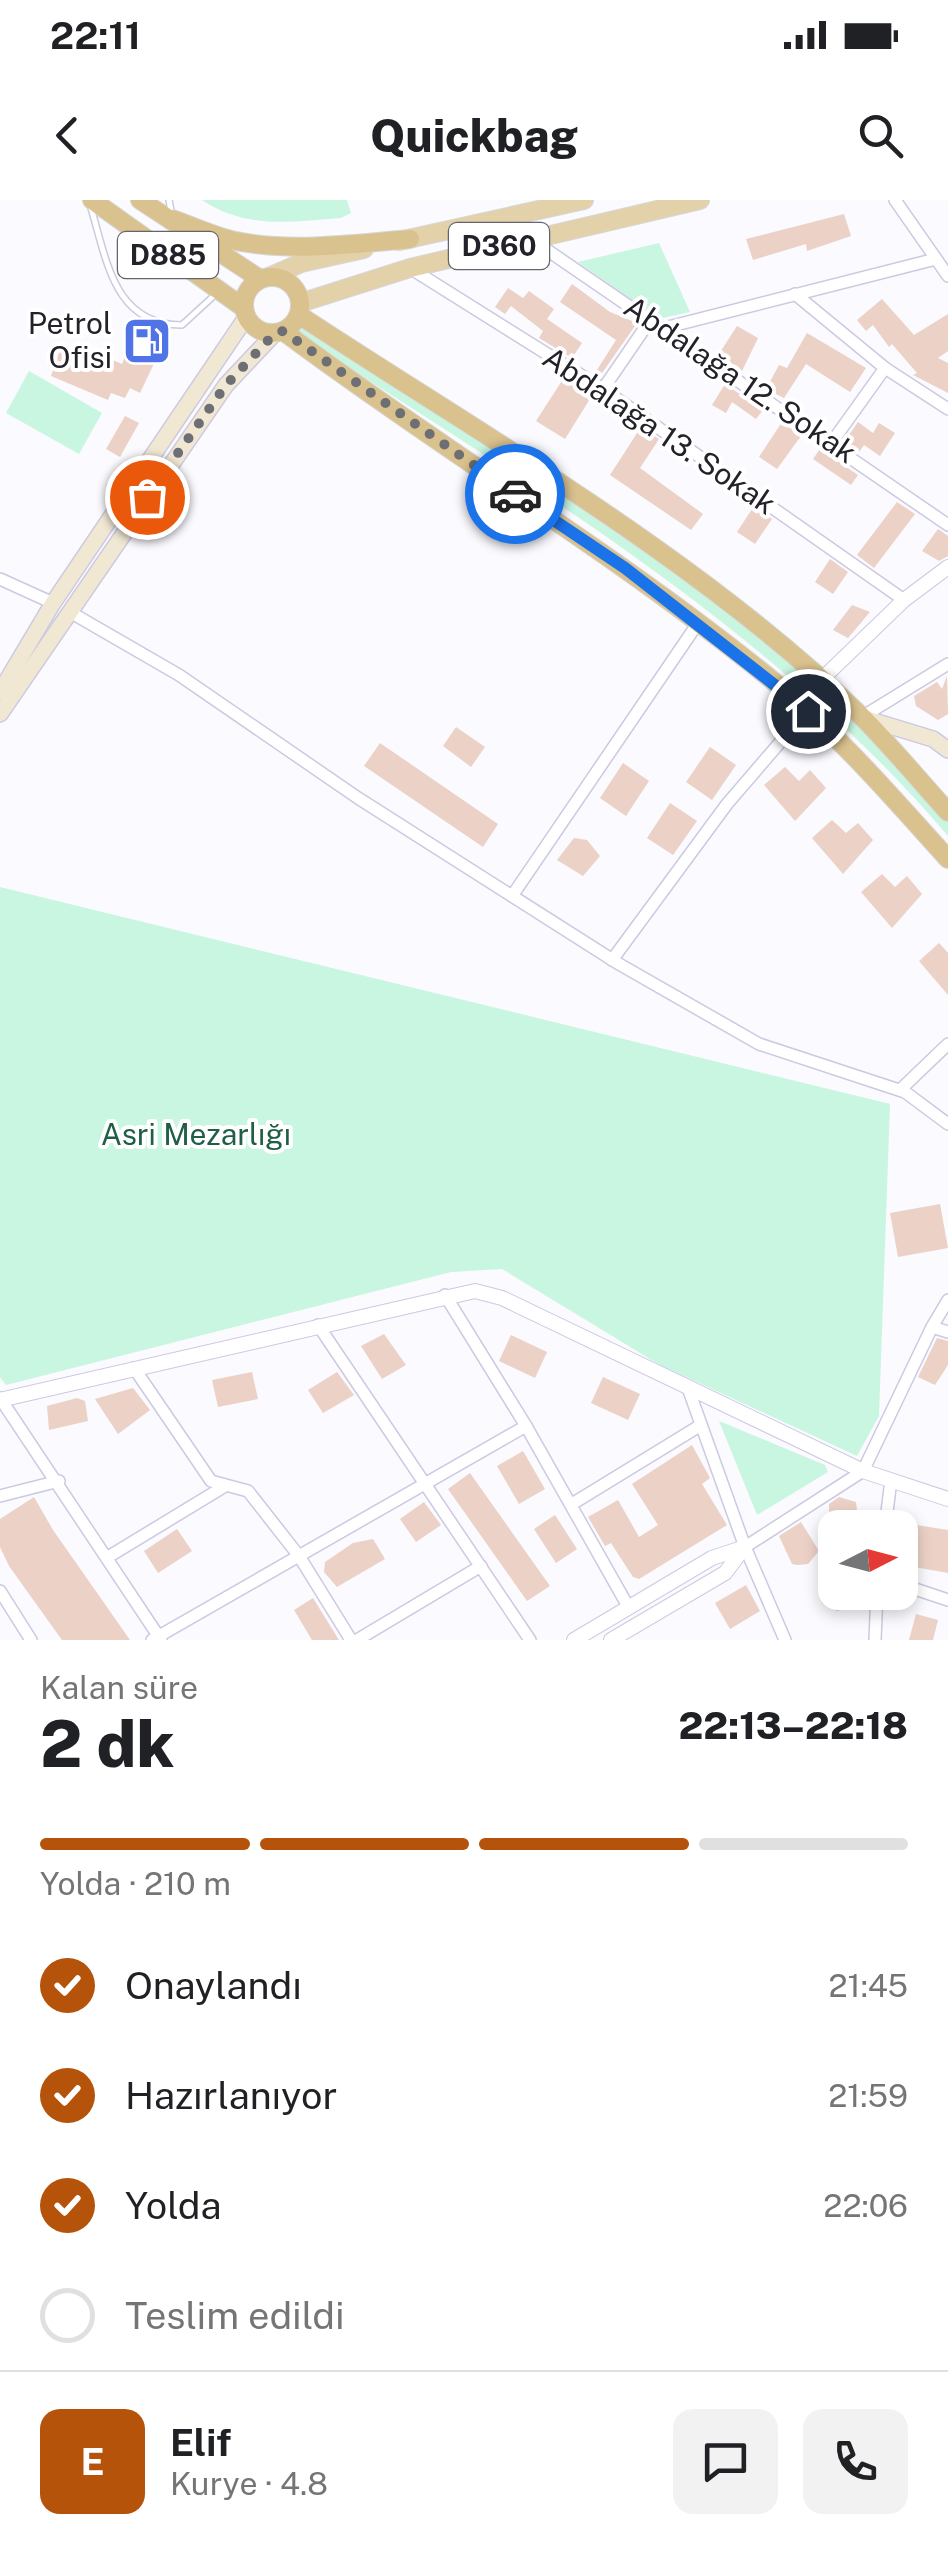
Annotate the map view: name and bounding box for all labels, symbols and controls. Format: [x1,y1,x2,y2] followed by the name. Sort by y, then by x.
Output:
[50,13,141,58] text: 22:11
[40,108,95,163] icon: back
[853,108,908,163] icon: search
[370,109,578,162] text: Quickbag
[449,223,549,269] road number: D360
[118,232,218,278] road number: D885
[618,288,863,470] street label: Abdalağa 12. Sokak
[28,305,112,375] place label: Petrol Ofisi
[121,315,173,367] fuel station icon: Petrol Ofisi
[536,339,783,521] street label: Abdalağa 13. Sokak
[465,444,565,544] courier
[105,455,190,540] pin
[488,467,543,522] icon: car
[120,470,175,525] icon: bag
[766,669,851,754] pin
[781,684,836,739] icon: home
[101,1116,291,1152] park label: Asri Mezarlığı
[818,1510,918,1610] north arrow
[818,1510,918,1610] map controls
[40,1669,198,1706] text: Kalan süre
[679,1703,908,1748] text: 22:13–22:18
[40,1705,175,1782] text: 2 dk
[40,1865,231,1902] text: Yolda · 210 m
[40,1958,95,2013] icon: check
[125,1963,302,2008] text: Onaylandı
[829,1967,908,2004] text: 21:45
[40,2068,95,2123] icon: check
[125,2073,337,2118] text: Hazırlanıyor
[828,2077,908,2114] text: 21:59
[40,2178,95,2233] icon: check
[125,2183,221,2228] text: Yolda
[823,2187,908,2224] text: 22:06
[125,2293,344,2338] text: Teslim edildi
[673,2409,778,2514] button: chat
[803,2409,908,2514] button: phone
[170,2420,231,2465] text: Elif
[80,2439,105,2484] text: E
[170,2465,328,2502] text: Kurye · 4.8

